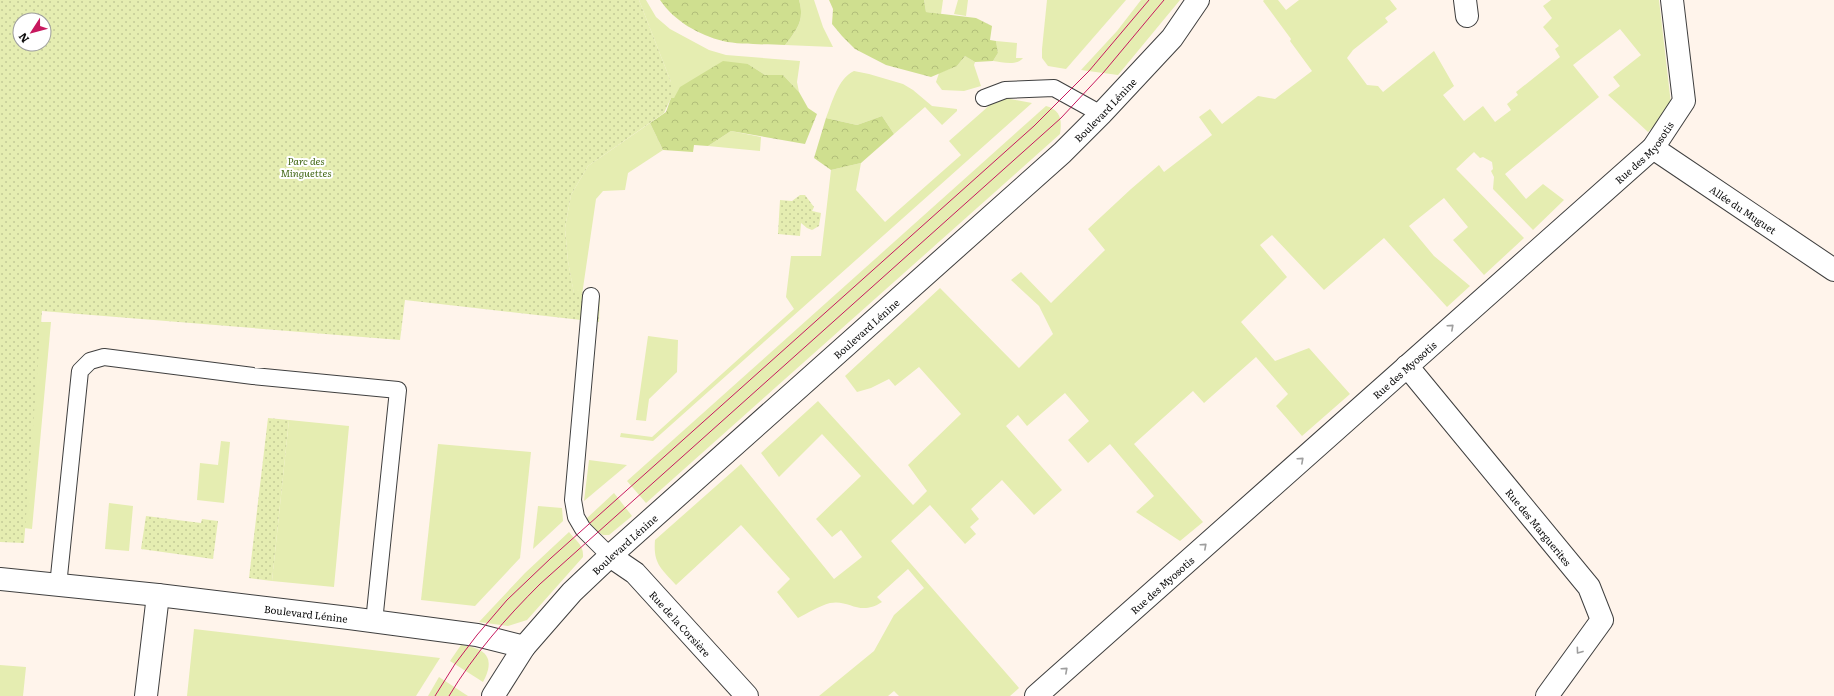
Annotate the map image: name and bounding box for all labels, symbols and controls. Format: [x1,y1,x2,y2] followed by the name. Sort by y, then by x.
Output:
[12,12,52,52] north arrow
[14,30,32,47] text: N
[1070,74,1139,145] street label: Boulevard Lénine
[1611,118,1677,186] street label: Rue des Myosotis
[280,153,332,180] park label: Parc des Minguettes
[1707,181,1780,237] street label: Allée du Muguet
[829,294,902,362] street label: Boulevard Lénine
[1446,324,1453,331] one-way arrow
[1369,337,1439,402] street label: Rue des Myosotis
[1296,457,1304,464] one-way arrow
[1503,485,1576,569] street label: Rue des Marguerites
[588,510,660,578] street label: Boulevard Lénine
[1199,543,1207,551] one-way arrow
[1126,552,1197,617] street label: Rue des Myosotis
[647,587,715,659] street label: Rue de la Corsière
[263,600,349,625] street label: Boulevard Lénine
[1577,647,1584,654] one-way arrow
[1061,668,1068,675] one-way arrow

